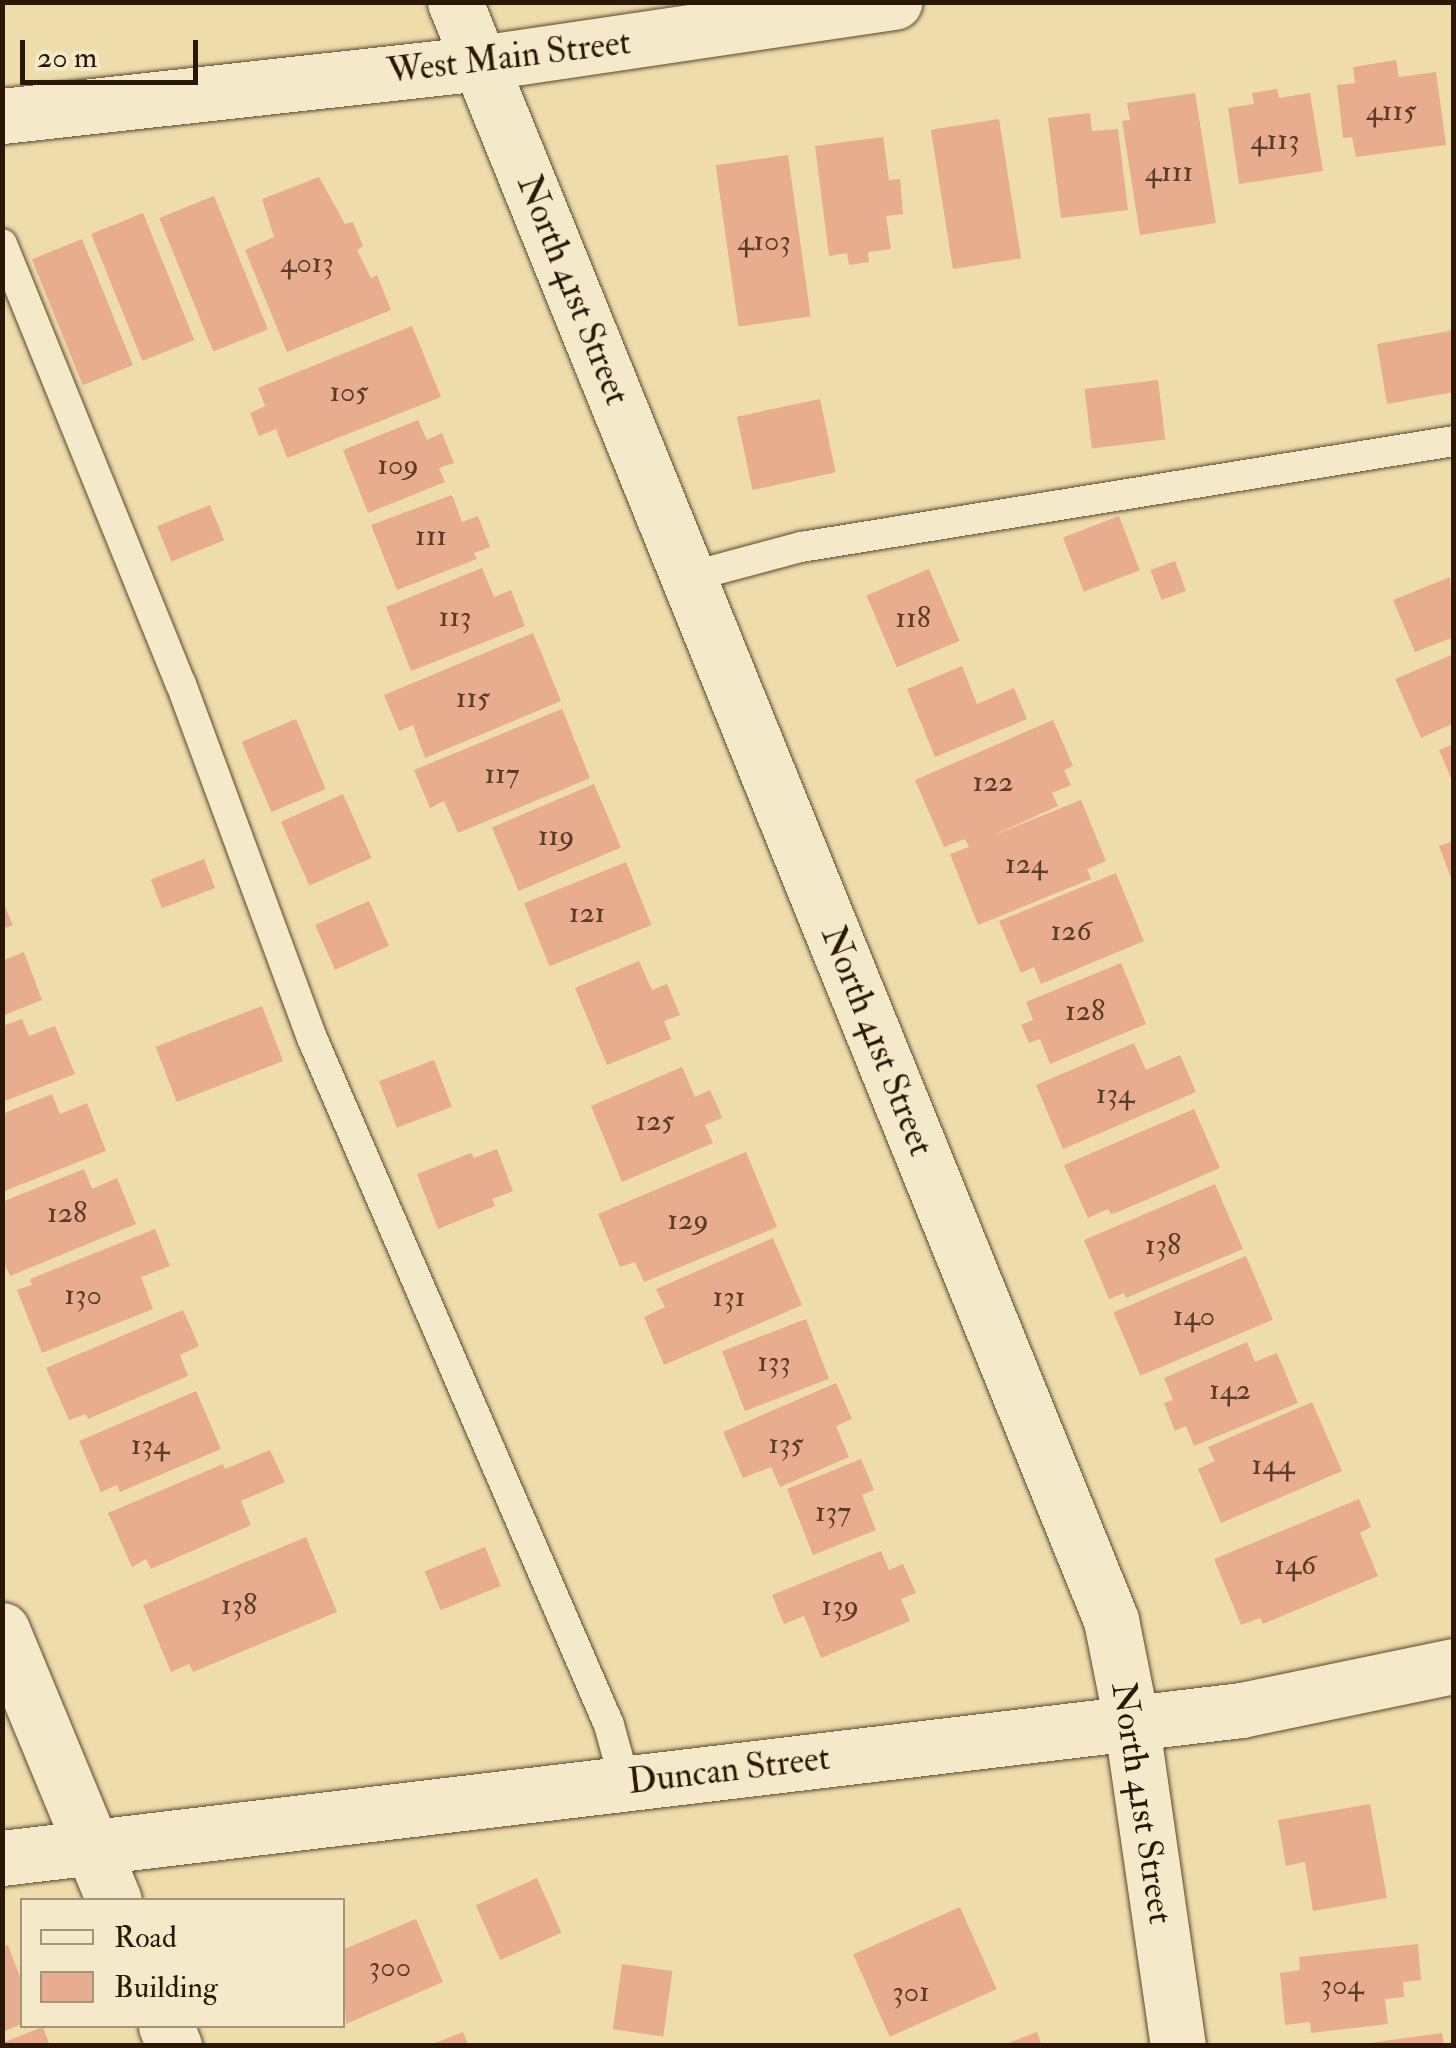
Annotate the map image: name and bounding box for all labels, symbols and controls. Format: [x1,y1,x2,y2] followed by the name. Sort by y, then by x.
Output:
[25,20,202,82] scale bar
[385,21,633,93] street label: West Main Street
[37,39,97,76] text: 20 m
[1366,93,1416,129] house number: 4115
[1250,122,1300,158] house number: 4113
[1145,154,1193,190] house number: 4111
[508,169,638,411] street label: North 41st Street
[737,223,791,259] house number: 4103
[280,245,334,281] house number: 4013
[329,374,369,410] house number: 105
[377,447,419,483] house number: 109
[415,518,447,554] house number: 111
[439,599,471,635] house number: 113
[895,600,931,636] house number: 118
[456,680,490,716] house number: 115
[484,756,520,792] house number: 117
[972,764,1014,800] house number: 122
[538,818,574,854] house number: 119
[1005,846,1047,882] house number: 124
[569,895,605,931] house number: 121
[1050,913,1092,949] house number: 126
[812,920,942,1162] street label: North 41st Street
[1065,993,1105,1029] house number: 128
[1096,1076,1134,1112] house number: 134
[635,1103,675,1139] house number: 125
[47,1195,87,1231] house number: 128
[667,1202,709,1238] house number: 129
[1145,1227,1181,1263] house number: 138
[64,1277,102,1313] house number: 130
[713,1279,745,1315] house number: 131
[1173,1298,1215,1334] house number: 140
[757,1344,791,1380] house number: 133
[1209,1372,1251,1408] house number: 142
[768,1426,804,1462] house number: 135
[131,1427,169,1463] house number: 134
[1251,1447,1295,1483] house number: 144
[815,1494,851,1530] house number: 137
[1274,1547,1316,1583] house number: 146
[221,1587,257,1623] house number: 138
[821,1588,859,1624] house number: 139
[1102,1679,1182,1927] street label: North 41st Street
[626,1737,832,1803] street label: Duncan Street
[20,1898,345,2028] legend
[114,1919,177,1956] text: Road
[369,1949,411,1985] house number: 300
[1321,1967,1363,2003] house number: 304
[114,1969,218,2006] text: Building
[892,1974,930,2010] house number: 301

